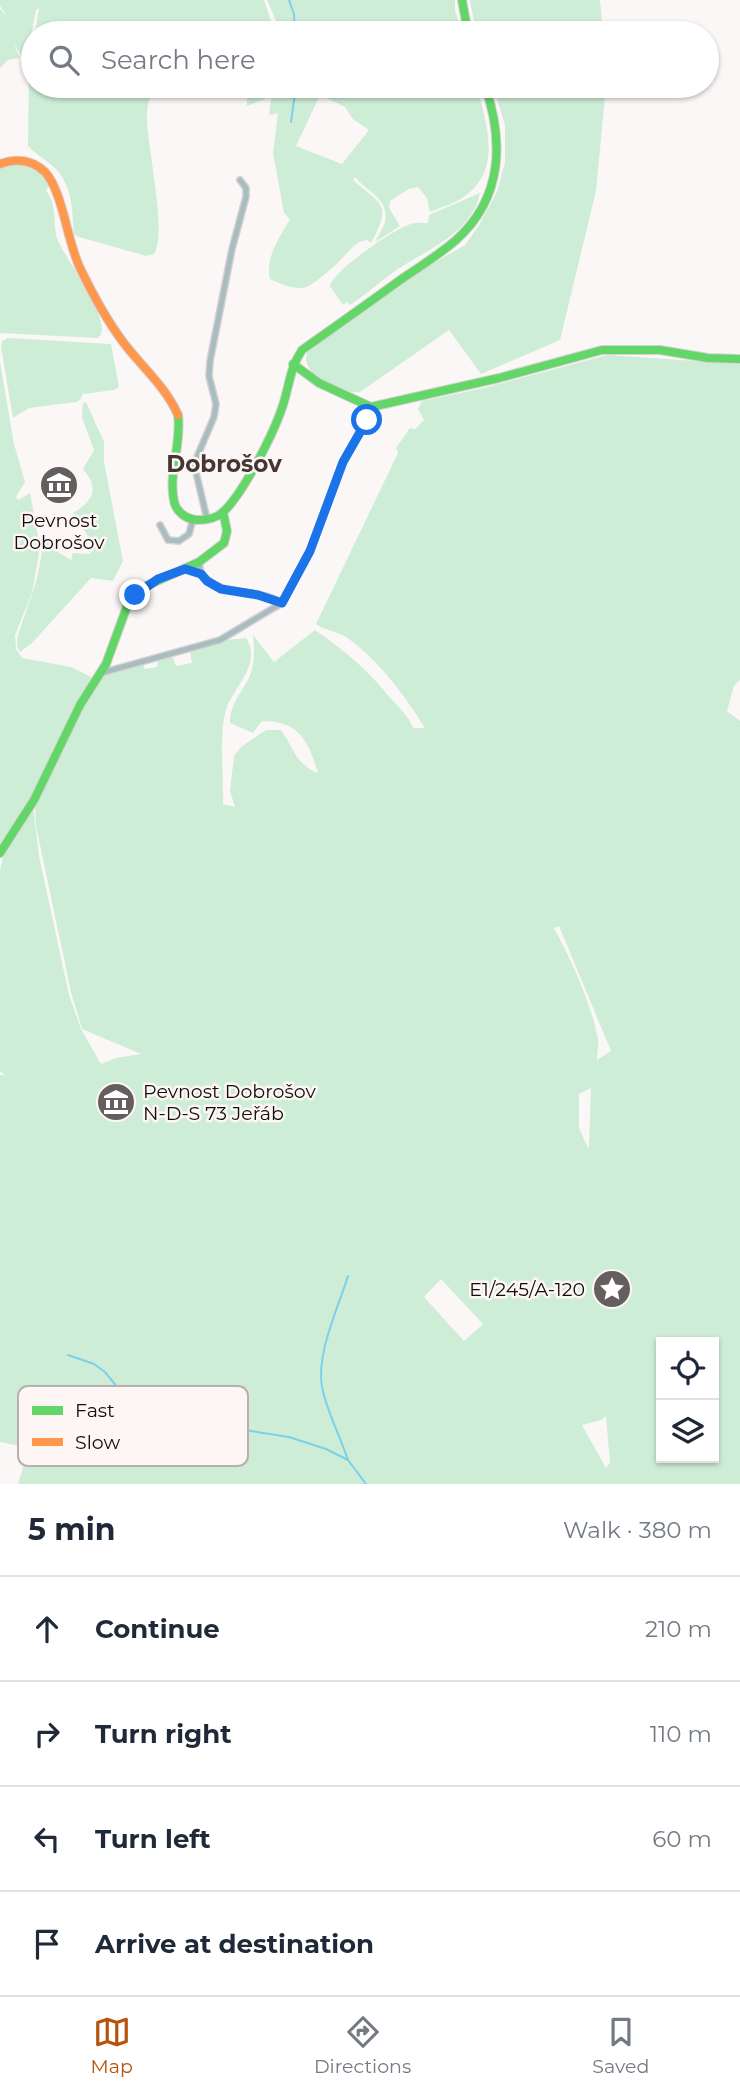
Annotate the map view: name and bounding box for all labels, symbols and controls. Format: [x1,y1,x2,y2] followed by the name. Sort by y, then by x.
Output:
[21,21,719,98] search box
[45,41,83,79] icon: search
[101,44,256,76] text: Search here
[351,404,382,435] route start
[166,450,282,478] district label: Dobrošov
[38,464,80,506] museum icon: Pevnost Dobrošov
[14,509,105,554] place label: Pevnost Dobrošov
[119,579,150,610] route end
[143,1080,316,1125] place label: Pevnost Dobrošov N-D-S 73 Jeřáb
[95,1081,137,1123] museum icon: Pevnost Dobrošov N-D-S 73 Jeřáb
[591,1268,633,1310] place icon: E1/245/A-120
[469,1278,585,1301] place label: E1/245/A-120
[656,1337,719,1463] map controls
[656,1337,719,1400] button: locate
[18,1386,248,1466] legend
[75,1399,115,1422] text: Fast
[656,1400,719,1463] button: layers
[75,1431,120,1454] text: Slow
[28,1511,116,1548] text: 5 min
[563,1516,712,1544] text: Walk · 380 m
[28,1610,66,1648] icon: ahead
[95,1613,220,1645] text: Continue
[645,1615,712,1643] text: 210 m
[28,1715,66,1753] icon: right
[95,1718,231,1750] text: Turn right
[650,1720,712,1748] text: 110 m
[28,1820,66,1858] icon: left
[95,1823,211,1855] text: Turn left
[652,1825,712,1853] text: 60 m
[28,1925,66,1963] icon: arrive
[95,1928,374,1960] text: Arrive at destination
[91,2013,133,2078] tab: Map
[314,2013,411,2078] tab: Directions
[592,2013,649,2078] tab: Saved

